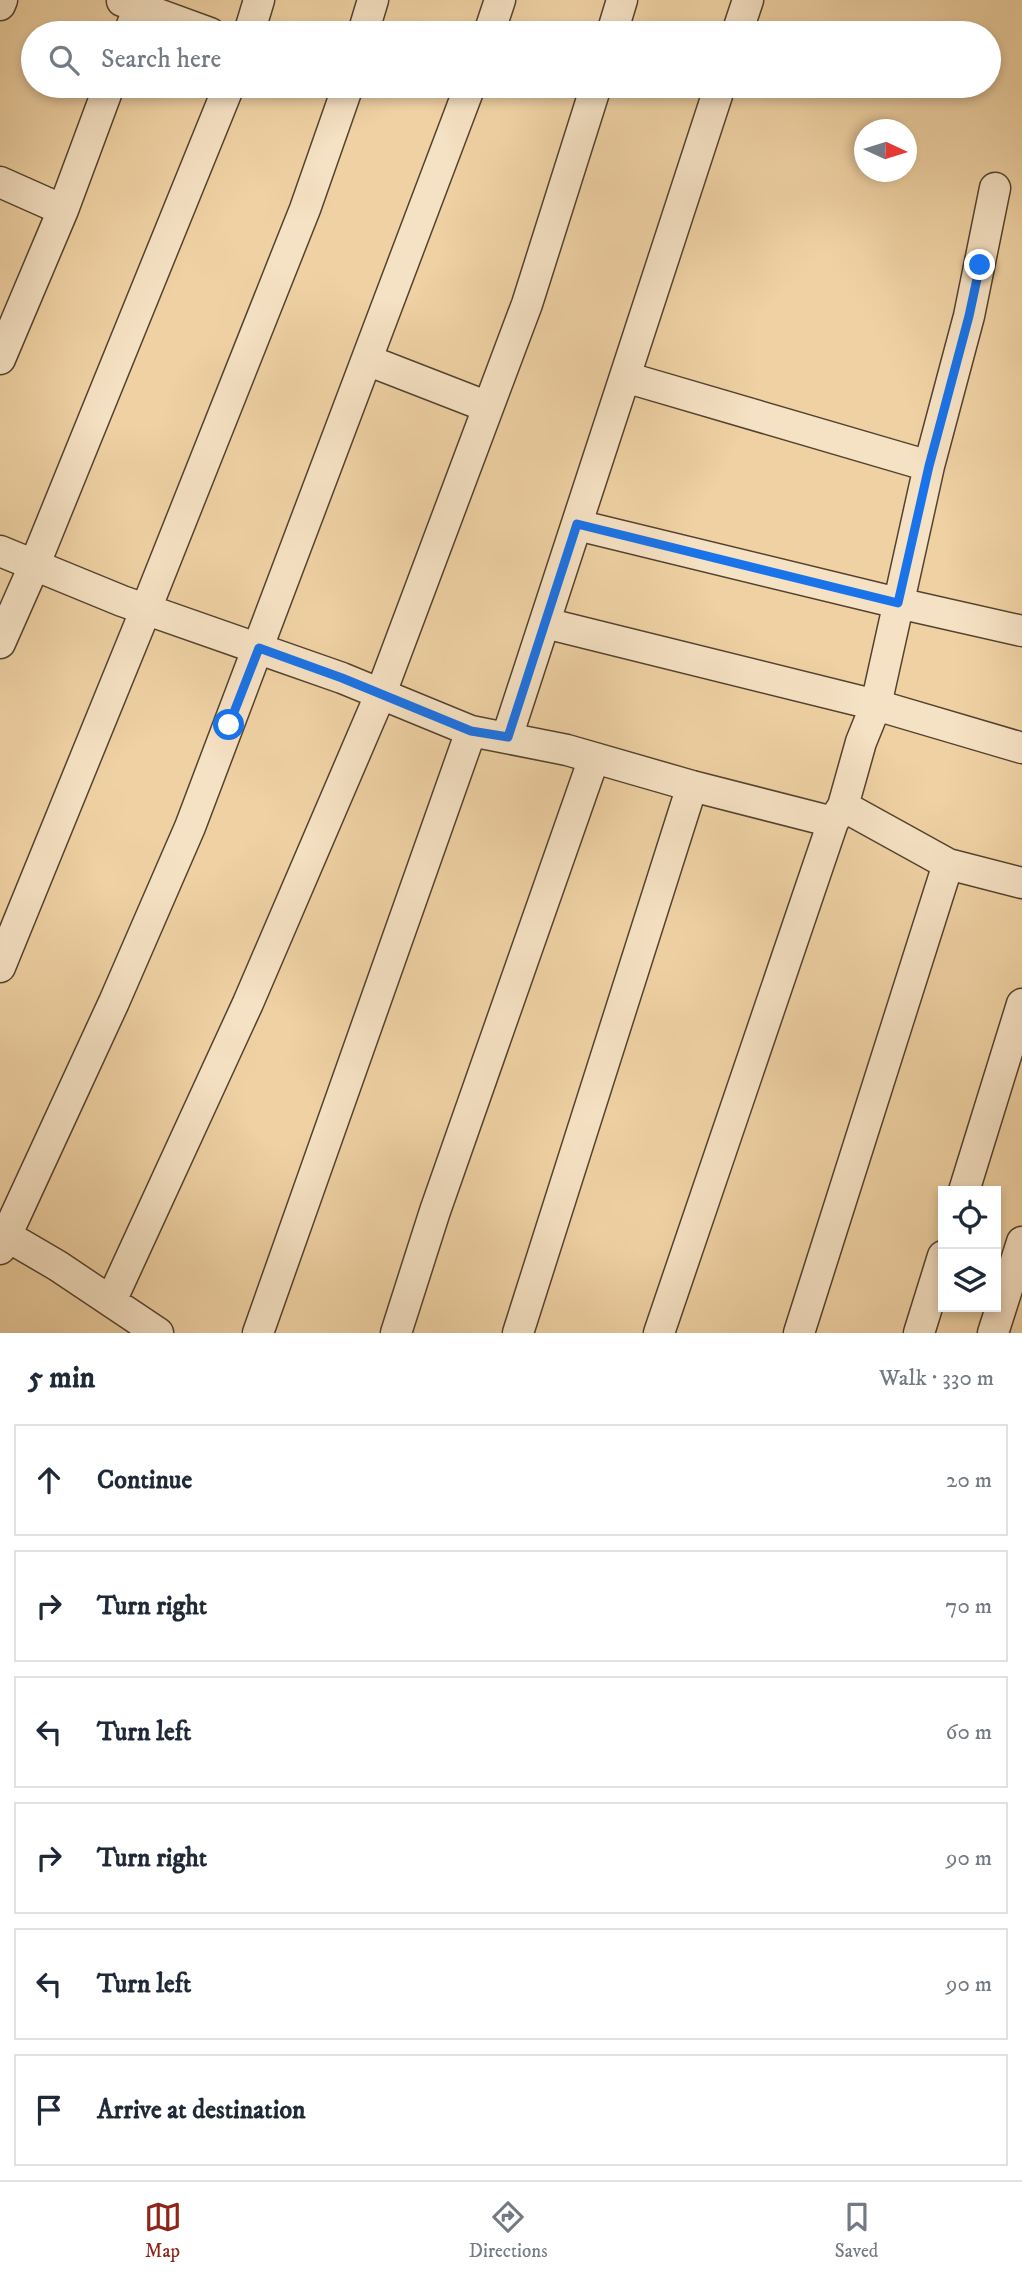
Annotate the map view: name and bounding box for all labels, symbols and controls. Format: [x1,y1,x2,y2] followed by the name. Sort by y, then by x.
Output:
[21,21,1001,98] search box
[45,41,83,79] icon: search
[101,43,221,76] text: Search here
[854,119,917,182] north arrow
[964,249,995,280] route end
[213,709,244,740] route start
[938,1186,1001,1312] map controls
[938,1186,1001,1249] button: locate
[938,1249,1001,1312] button: layers
[28,1360,95,1397] text: 5 min
[879,1364,994,1393] text: Walk · 330 m
[30,1461,68,1499] icon: ahead
[97,1464,192,1497] text: Continue
[946,1466,992,1495] text: 20 m
[30,1587,68,1625] icon: right
[97,1590,207,1623] text: Turn right
[945,1592,992,1621] text: 70 m
[30,1713,68,1751] icon: left
[97,1716,191,1749] text: Turn left
[945,1718,992,1747] text: 60 m
[30,1839,68,1877] icon: right
[97,1842,207,1875] text: Turn right
[946,1844,992,1873] text: 90 m
[30,1965,68,2003] icon: left
[97,1968,191,2001] text: Turn left
[946,1970,992,1999] text: 90 m
[30,2091,68,2129] icon: arrive
[97,2094,306,2127] text: Arrive at destination
[144,2198,182,2263] tab: Map
[469,2198,548,2263] tab: Directions
[835,2198,878,2263] tab: Saved

